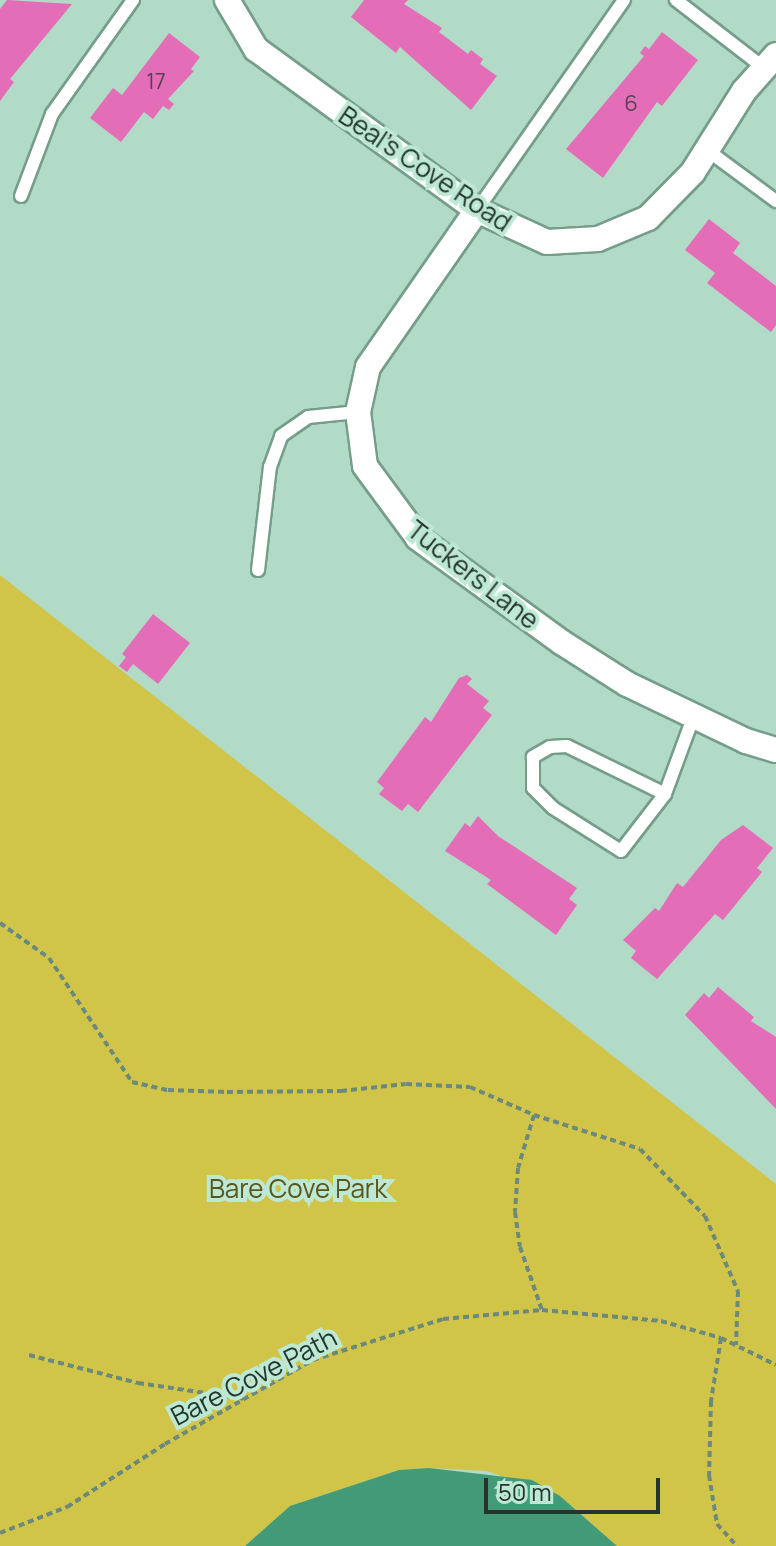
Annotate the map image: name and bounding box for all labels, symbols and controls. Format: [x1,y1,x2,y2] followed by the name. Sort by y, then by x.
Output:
[146,69,166,95] house number: 17
[624,91,638,117] house number: 6
[333,100,517,238] street label: Beal's Cove Road
[401,514,545,636] street label: Tuckers Lane
[209,1173,387,1205] park label: Bare Cove Park
[166,1322,342,1432] street label: Bare Cove Path
[488,1462,664,1512] scale bar
[498,1475,552,1508] text: 50 m

